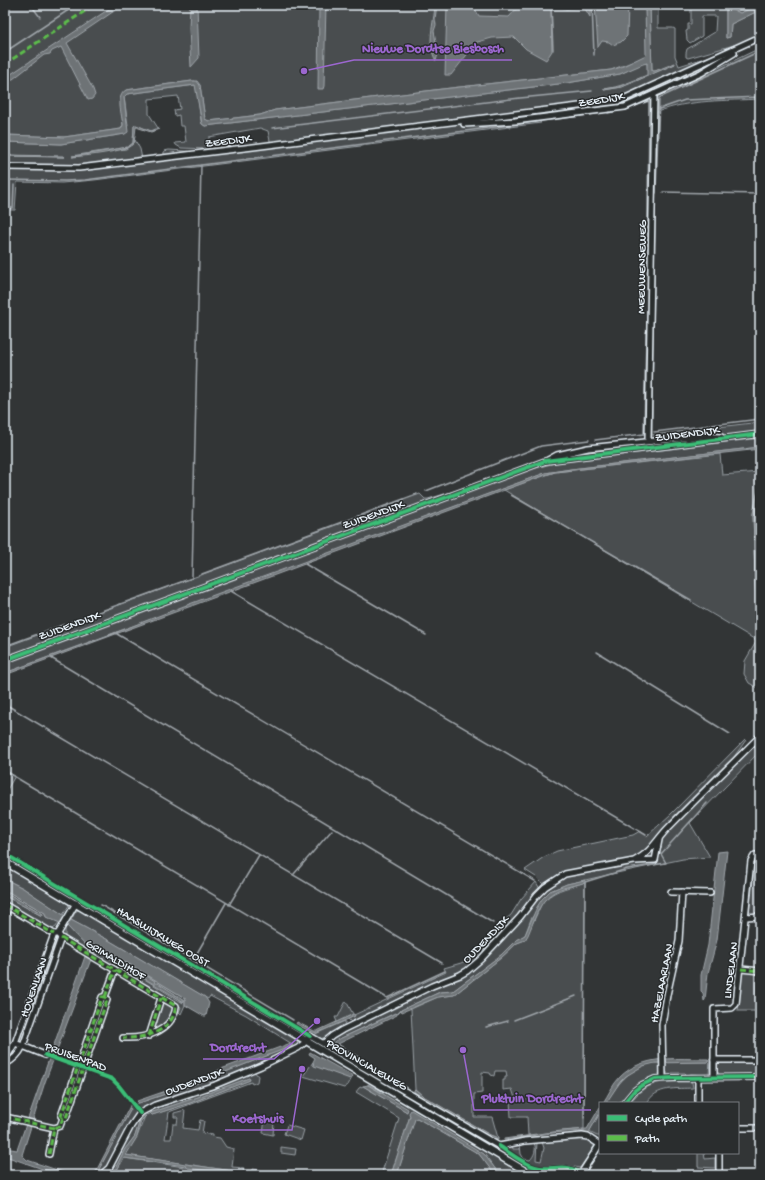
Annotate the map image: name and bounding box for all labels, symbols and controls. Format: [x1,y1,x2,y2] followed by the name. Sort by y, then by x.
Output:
[354,35,512,60] callout: Nieuwe Dordtse Biesbosch
[362,42,504,57] text: Nieuwe Dordtse Biesbosch
[577,90,627,112] street label: ZEEDIJK
[204,132,253,152] street label: ZEEDIJK
[635,219,651,314] street label: MEEUWENSEWEG
[654,424,721,446] street label: ZUIDENDIJK
[341,498,408,533] street label: ZUIDENDIJK
[37,609,104,644] street label: ZUIDENDIJK
[113,905,212,972] street label: HAASWIJKWEG OOST
[460,913,514,967] street label: OUDENDIJK
[82,937,148,985] street label: GRIMALDIHOF
[722,941,742,999] street label: LINDELAAN
[648,942,678,1024] street label: HAZELAARLAAN
[18,956,52,1019] street label: HOVENLAAN
[203,1034,274,1059] callout: Dordrecht
[322,1036,409,1095] street label: PROVINCIALEWEG
[41,1040,108,1076] street label: PRUISENPAD
[209,1041,267,1056] text: Dordrecht
[164,1065,227,1100] street label: OUDENDIJK
[474,1085,591,1110] callout: Pluktuin Dordrecht
[481,1092,584,1107] text: Pluktuin Dordrecht
[599,1102,739,1154] legend
[225,1105,292,1130] callout: Koetshuis
[231,1112,285,1127] text: Koetshuis
[635,1113,688,1127] text: Cycle path
[634,1133,660,1147] text: Path

